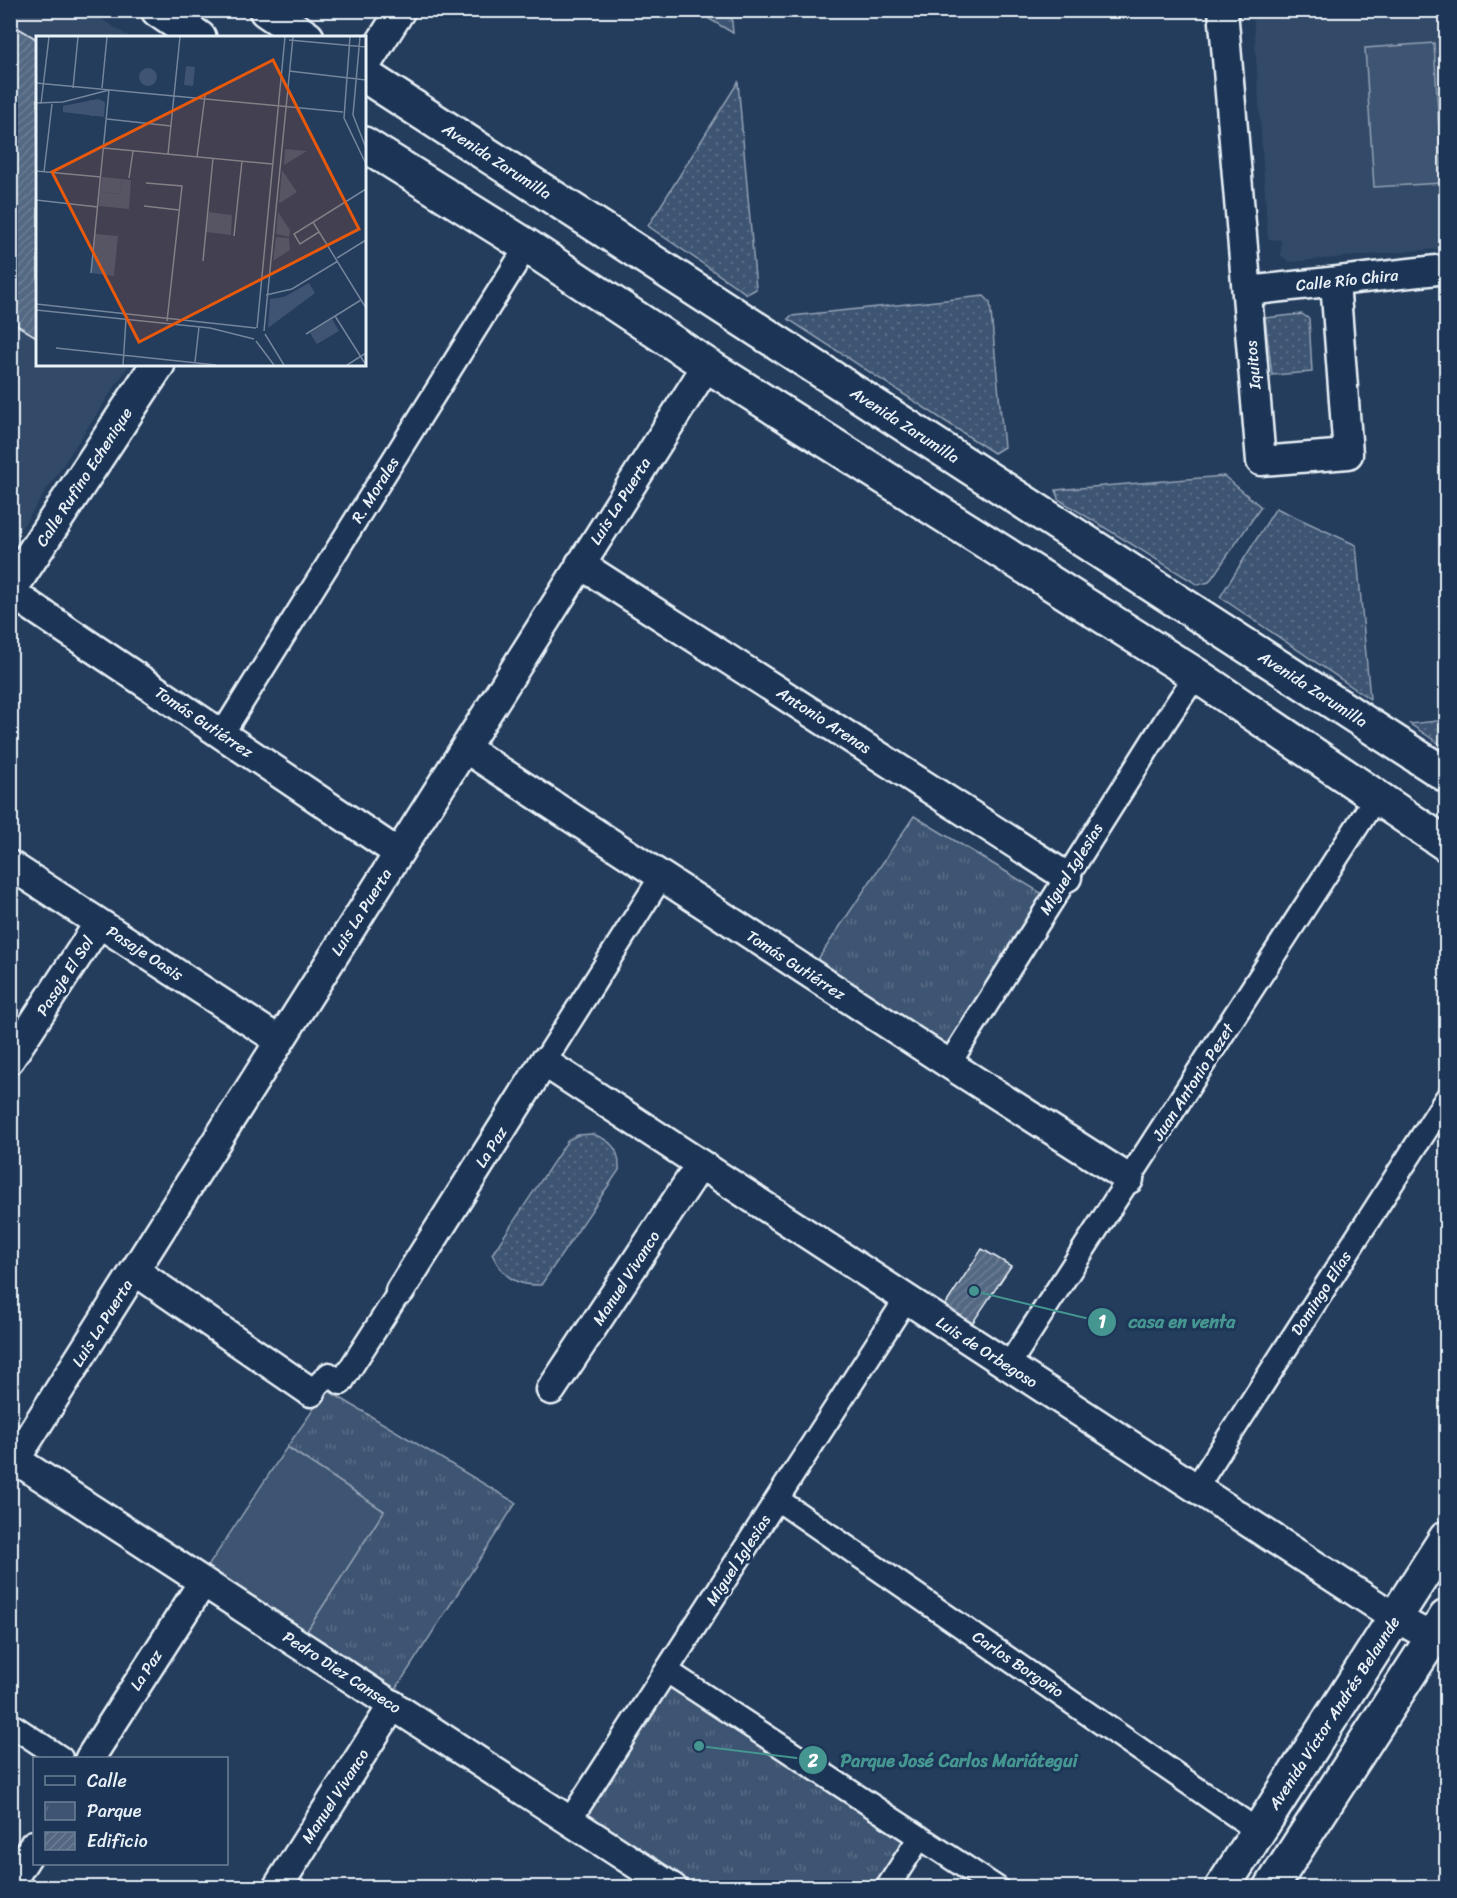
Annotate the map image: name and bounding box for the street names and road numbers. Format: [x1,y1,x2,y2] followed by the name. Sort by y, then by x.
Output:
[436,114,558,207] street label: Avenida Zarumilla
[1294,260,1401,300] street label: Calle Río Chira
[1236,339,1270,391] street label: Iquitos
[844,378,966,471] street label: Avenida Zarumilla
[28,401,140,553] street label: Calle Rufino Echenique
[343,451,407,529] street label: R. Morales
[581,451,659,551] street label: Luis La Puerta
[1252,642,1374,735] street label: Avenida Zarumilla
[149,678,260,766] street label: Tomás Gutiérrez
[770,678,878,762] street label: Antonio Arenas
[1031,817,1111,921] street label: Miguel Iglesias
[322,862,400,962] street label: Luis La Puerta
[101,917,190,989] street label: Pasaje Oasis
[740,922,852,1008] street label: Tomás Gutiérrez
[28,930,102,1022] street label: Pasaje El Sol
[1143,1017,1242,1148] street label: Juan Antonio Pezet
[467,1120,515,1174] street label: La Paz
[584,1224,668,1331] street label: Manuel Vivanco
[1283,1244,1360,1341] street label: Domingo Elías
[63,1273,141,1373] street label: Luis La Puerta
[930,1308,1044,1396] street label: Luis de Orbegoso
[697,1508,779,1612] street label: Miguel Iglesias
[1260,1610,1408,1817] street label: Avenida Víctor Andrés Belaunde
[966,1622,1070,1706] street label: Carlos Borgoño
[277,1623,407,1721] street label: Pedro Diez Canseco
[122,1643,171,1697] street label: La Paz
[293,1742,377,1849] street label: Manuel Vivanco

